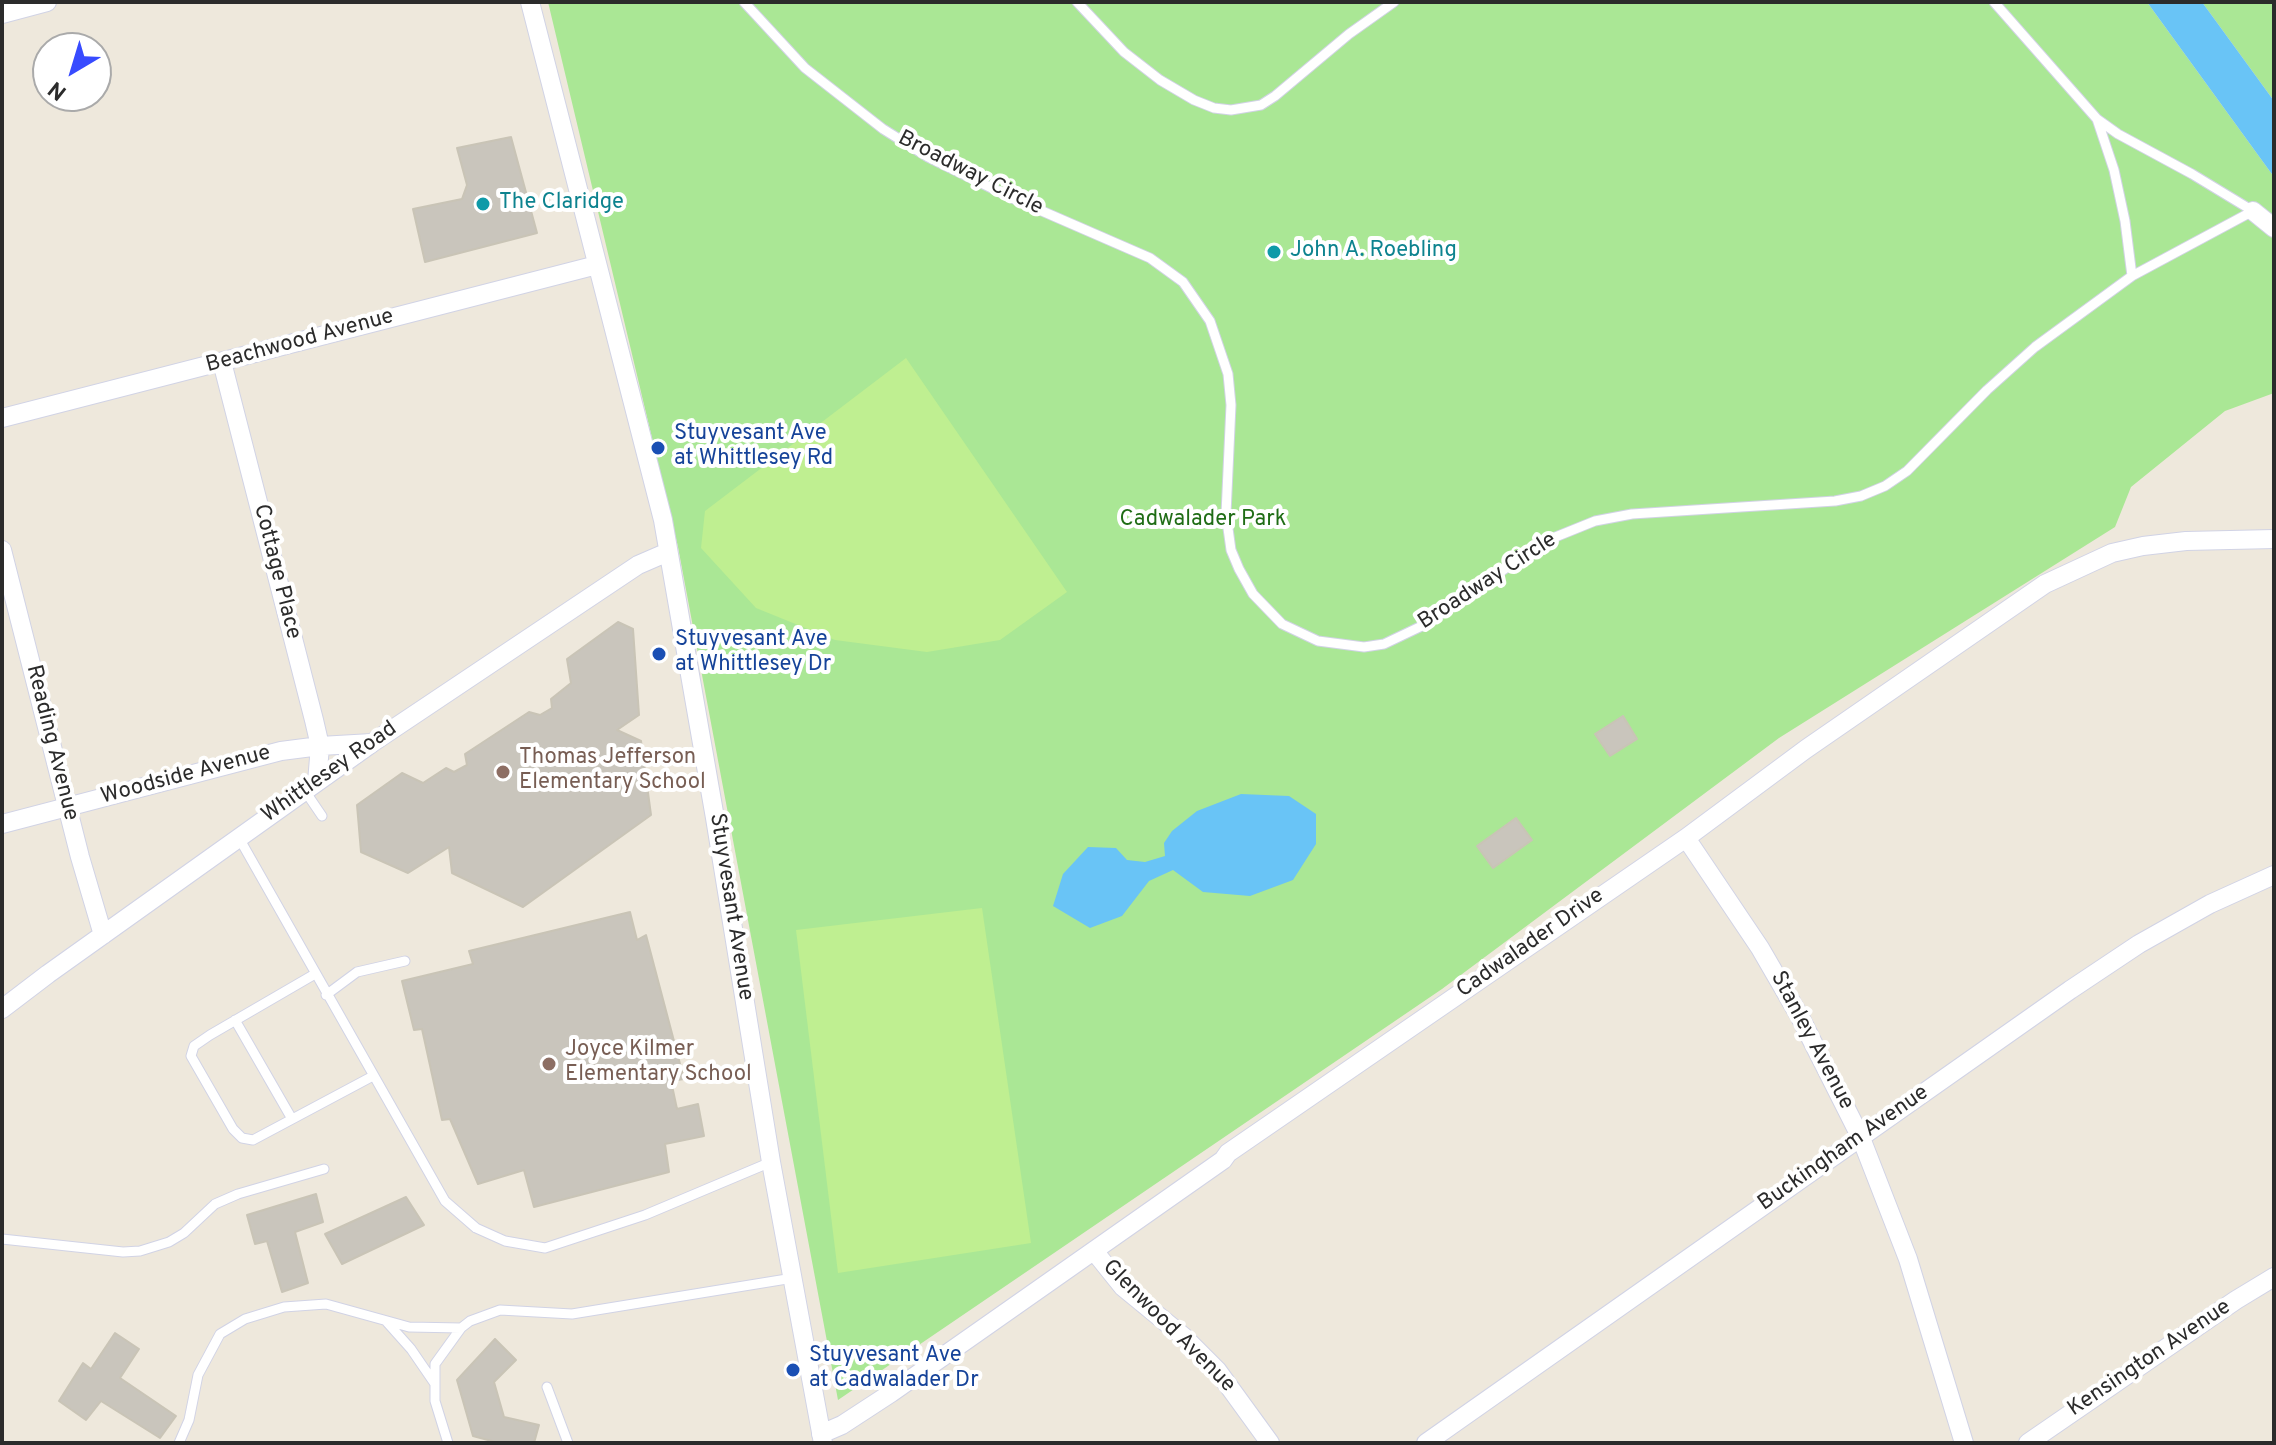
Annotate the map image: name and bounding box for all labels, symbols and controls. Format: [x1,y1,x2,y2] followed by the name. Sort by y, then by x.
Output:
[32,32,112,112] north arrow
[44,74,73,105] text: N
[893,126,1047,222] street label: Broadway Circle
[499,191,624,217] place label: The Claridge
[474,195,492,213] marker: The Claridge
[1290,239,1457,265] place label: John A. Roebling
[1265,243,1283,261] marker: John A. Roebling
[203,304,397,380] street label: Beachwood Avenue
[674,422,833,474] place label: Stuyvesant Ave at Whittlesey Rd
[649,439,667,457] marker: Stuyvesant Ave at Whittlesey Rd
[246,502,306,642] street label: Cottage Place
[1120,508,1286,534] park label: Cadwalader Park
[1414,527,1562,637] street label: Broadway Circle
[675,628,831,680] place label: Stuyvesant Ave at Whittlesey Dr
[650,645,668,663] marker: Stuyvesant Ave at Whittlesey Dr
[19,662,83,824] street label: Reading Avenue
[257,717,403,829] street label: Whittlesey Road
[98,741,274,811] street label: Woodside Avenue
[519,746,706,798] place label: Thomas Jefferson Elementary School
[494,763,512,781] marker: Thomas Jefferson Elementary School
[702,811,758,1003] street label: Stuyvesant Avenue
[1452,883,1610,1005] street label: Cadwalader Drive
[1763,967,1859,1115] street label: Stanley Avenue
[565,1038,752,1090] place label: Joyce Kilmer Elementary School
[540,1055,558,1073] marker: Joyce Kilmer Elementary School
[1754,1080,1934,1218] street label: Buckingham Avenue
[1096,1255,1240,1399] street label: Glenwood Avenue
[2064,1295,2236,1423] street label: Kensington Avenue
[809,1344,979,1396] place label: Stuyvesant Ave at Cadwalader Dr
[784,1361,802,1379] marker: Stuyvesant Ave at Cadwalader Dr

